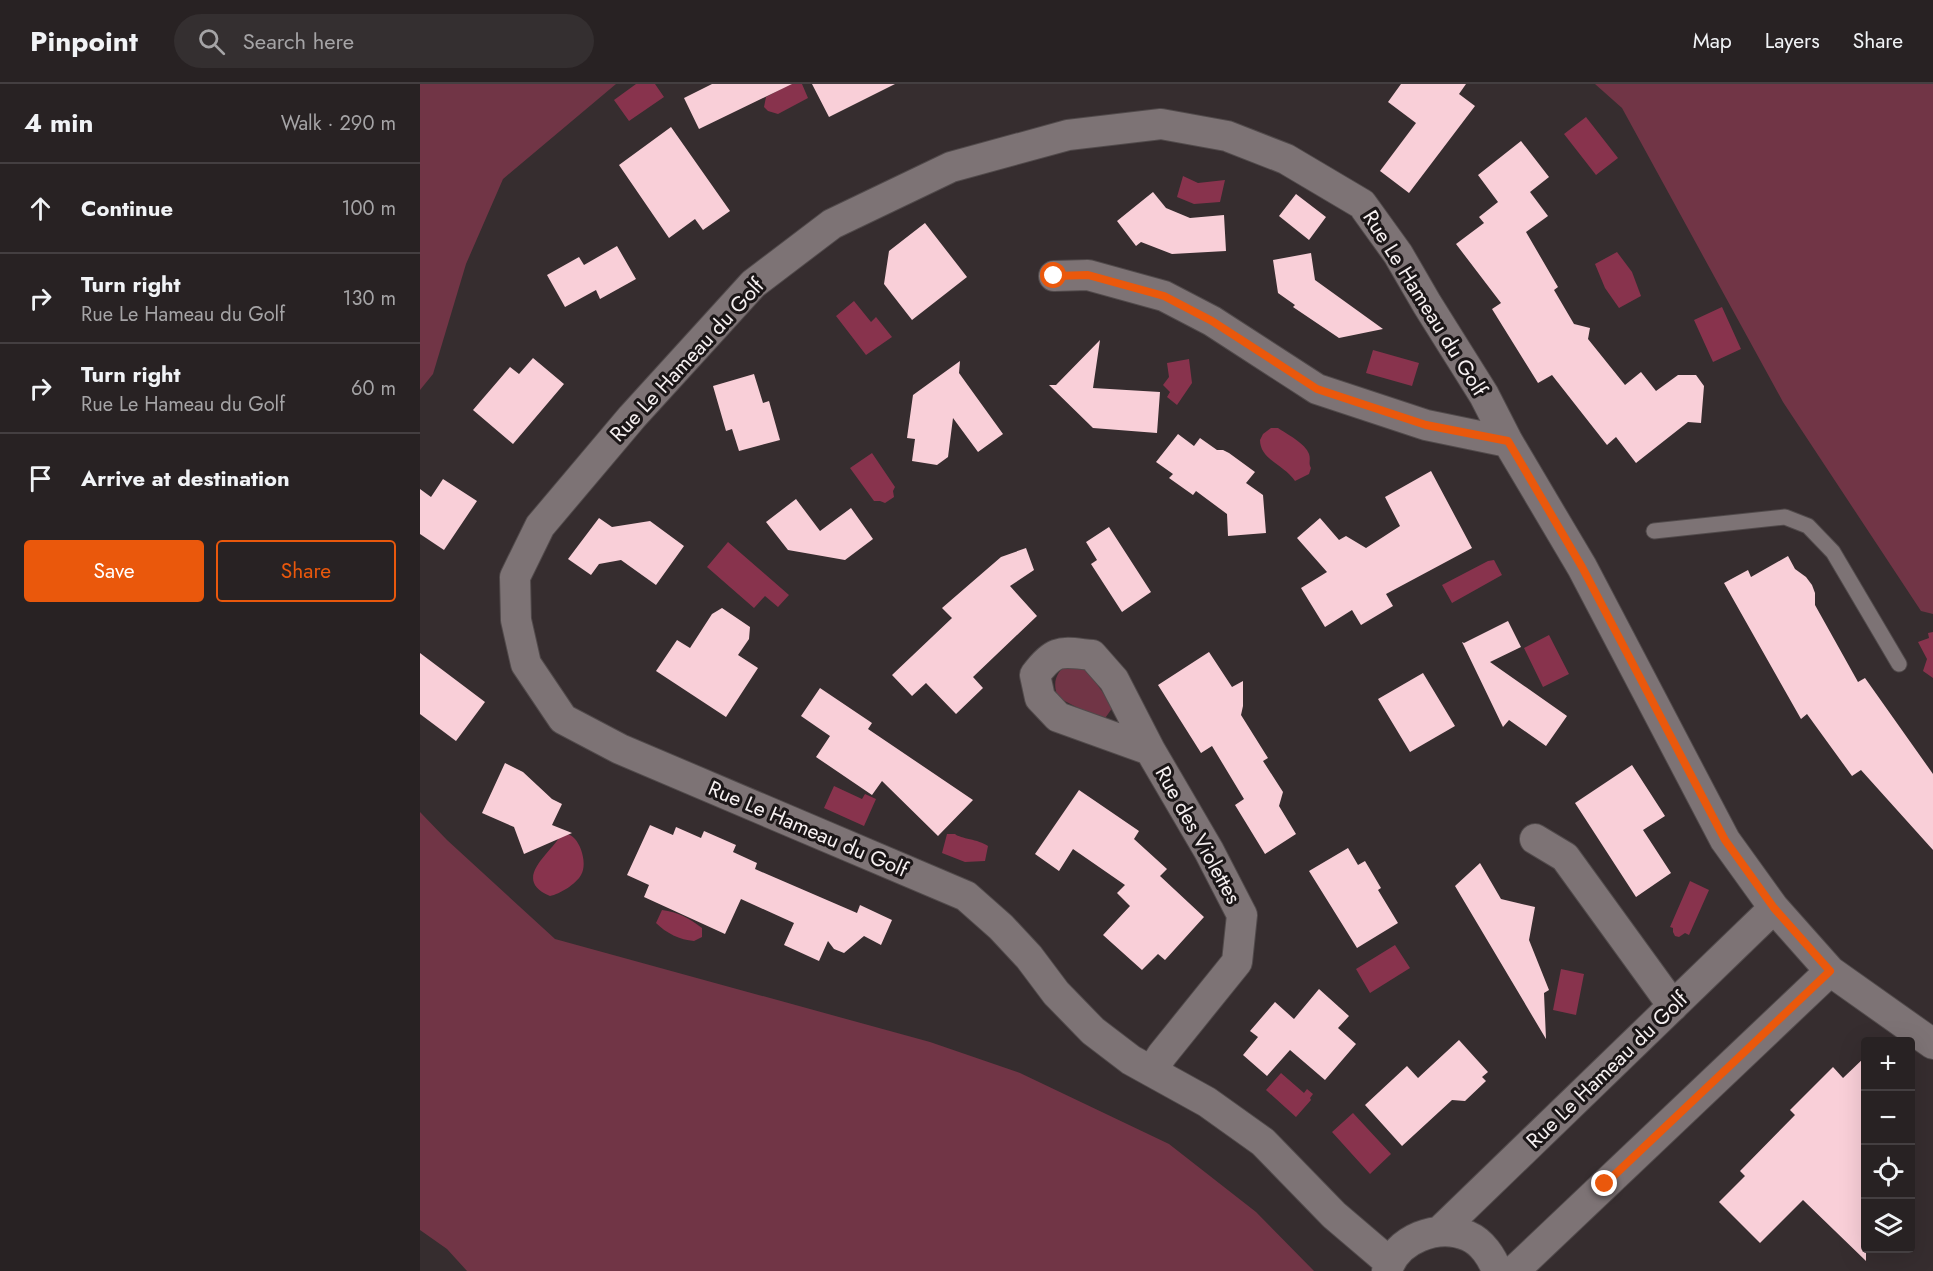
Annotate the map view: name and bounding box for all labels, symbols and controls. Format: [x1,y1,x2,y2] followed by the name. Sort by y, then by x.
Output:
[174,14,594,68] search box
[30,21,138,62] text: Pinpoint
[195,25,228,58] icon: search
[243,25,354,57] text: Search here
[1693,26,1732,56] text: Map
[1765,26,1820,56] text: Layers
[1853,26,1903,56] text: Share
[24,104,93,142] text: 4 min
[281,109,396,138] text: Walk · 290 m
[24,192,57,225] icon: ahead
[81,192,173,224] text: Continue
[341,194,396,223] text: 100 m
[1356,204,1495,403] street label: Rue Le Hameau du Golf
[1040,262,1066,288] route start
[81,268,181,300] text: Turn right
[603,271,772,449] street label: Rue Le Hameau du Golf
[24,282,57,315] icon: right
[342,284,396,313] text: 130 m
[81,300,285,329] text: Rue Le Hameau du Golf
[81,358,181,390] text: Turn right
[24,372,57,405] icon: right
[351,374,396,403] text: 60 m
[81,390,285,419] text: Rue Le Hameau du Golf
[24,462,57,495] icon: arrive
[81,462,290,494] text: Arrive at destination
[24,540,204,602] button: Save
[216,540,396,602] button: Share
[1148,761,1248,909] street label: Rue des Violettes
[704,773,913,885] street label: Rue Le Hameau du Golf
[1520,984,1695,1155] street label: Rue Le Hameau du Golf
[1861,1037,1915,1253] map controls
[1861,1037,1915,1091] button: +
[1861,1091,1915,1145] button: −
[1861,1145,1915,1199] button: locate
[1591,1170,1617,1196] route end
[1861,1199,1915,1253] button: layers

